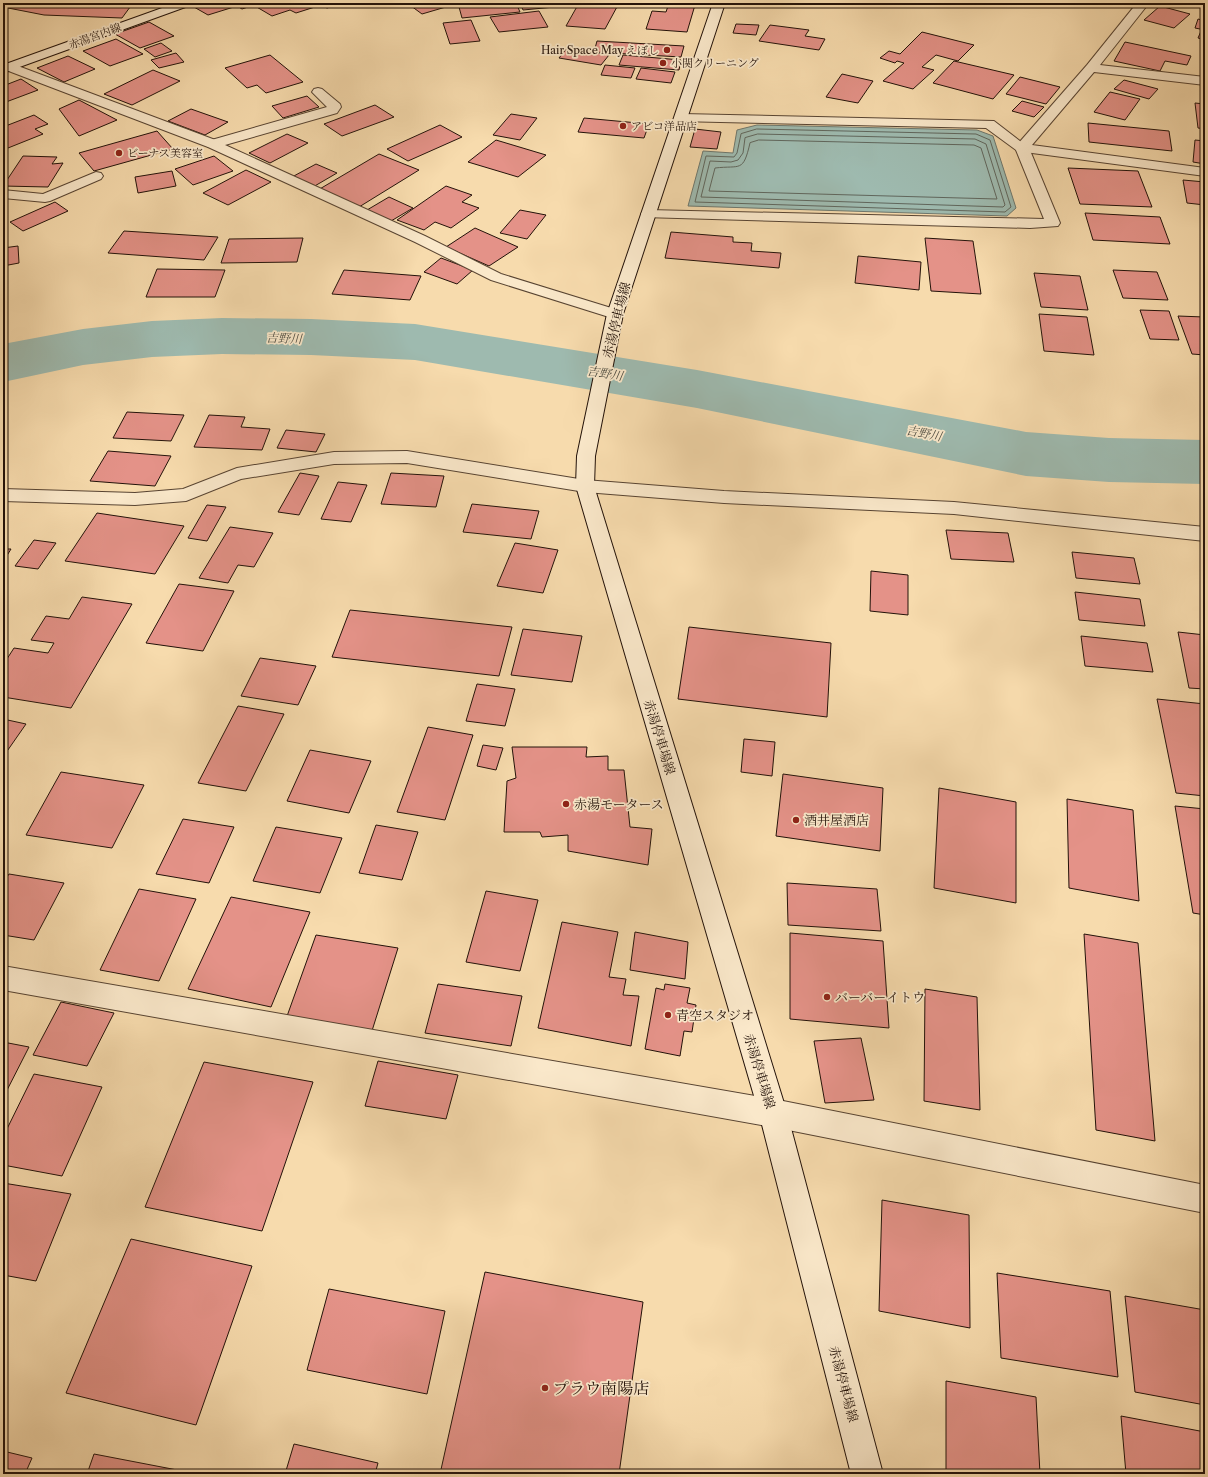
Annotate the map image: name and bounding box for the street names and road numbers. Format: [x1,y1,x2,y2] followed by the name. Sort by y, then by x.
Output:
[67,20,123,52] street label: 赤湯宮内線
[599,280,633,360] street label: 赤湯停車場線
[641,697,679,777] street label: 赤湯停車場線
[741,1031,779,1111] street label: 赤湯停車場線
[826,1344,862,1424] street label: 赤湯停車場線

